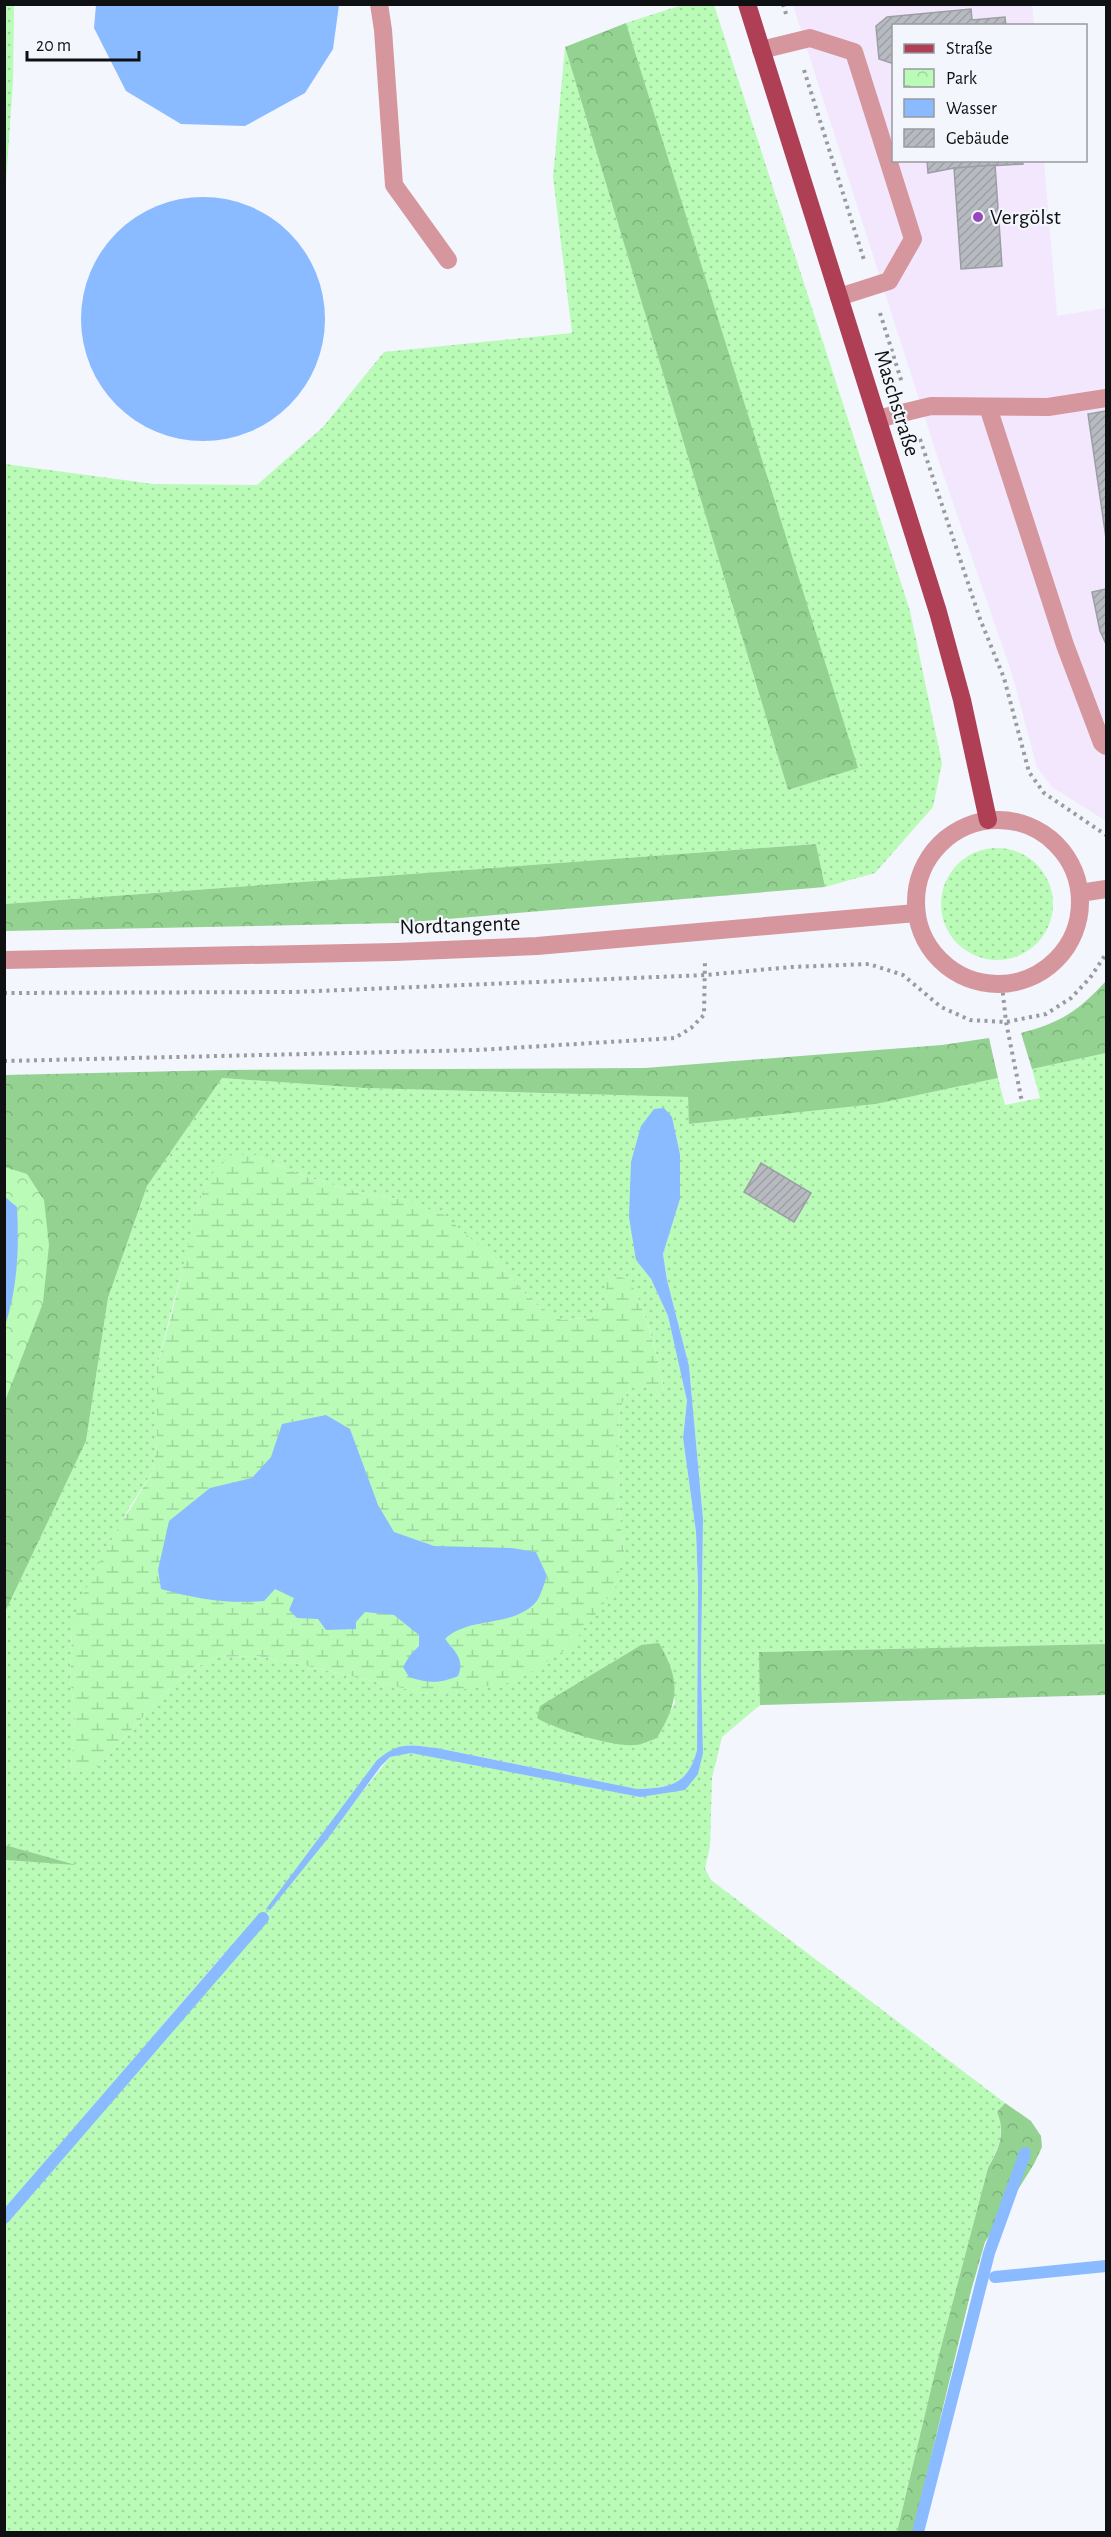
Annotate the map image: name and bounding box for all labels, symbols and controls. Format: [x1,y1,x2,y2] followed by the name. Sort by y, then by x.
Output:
[27,24,140,62] scale bar
[892,24,1087,162] legend
[36,37,71,55] text: 20 m
[946,40,992,58] text: Straße
[946,70,978,88] text: Park
[946,100,997,118] text: Wasser
[946,130,1009,148] text: Gebäude
[990,206,1061,228] place label: Vergölst
[971,210,985,224] marker: Vergölst
[870,347,924,459] street label: Maschstraße
[399,912,521,938] street label: Nordtangente

